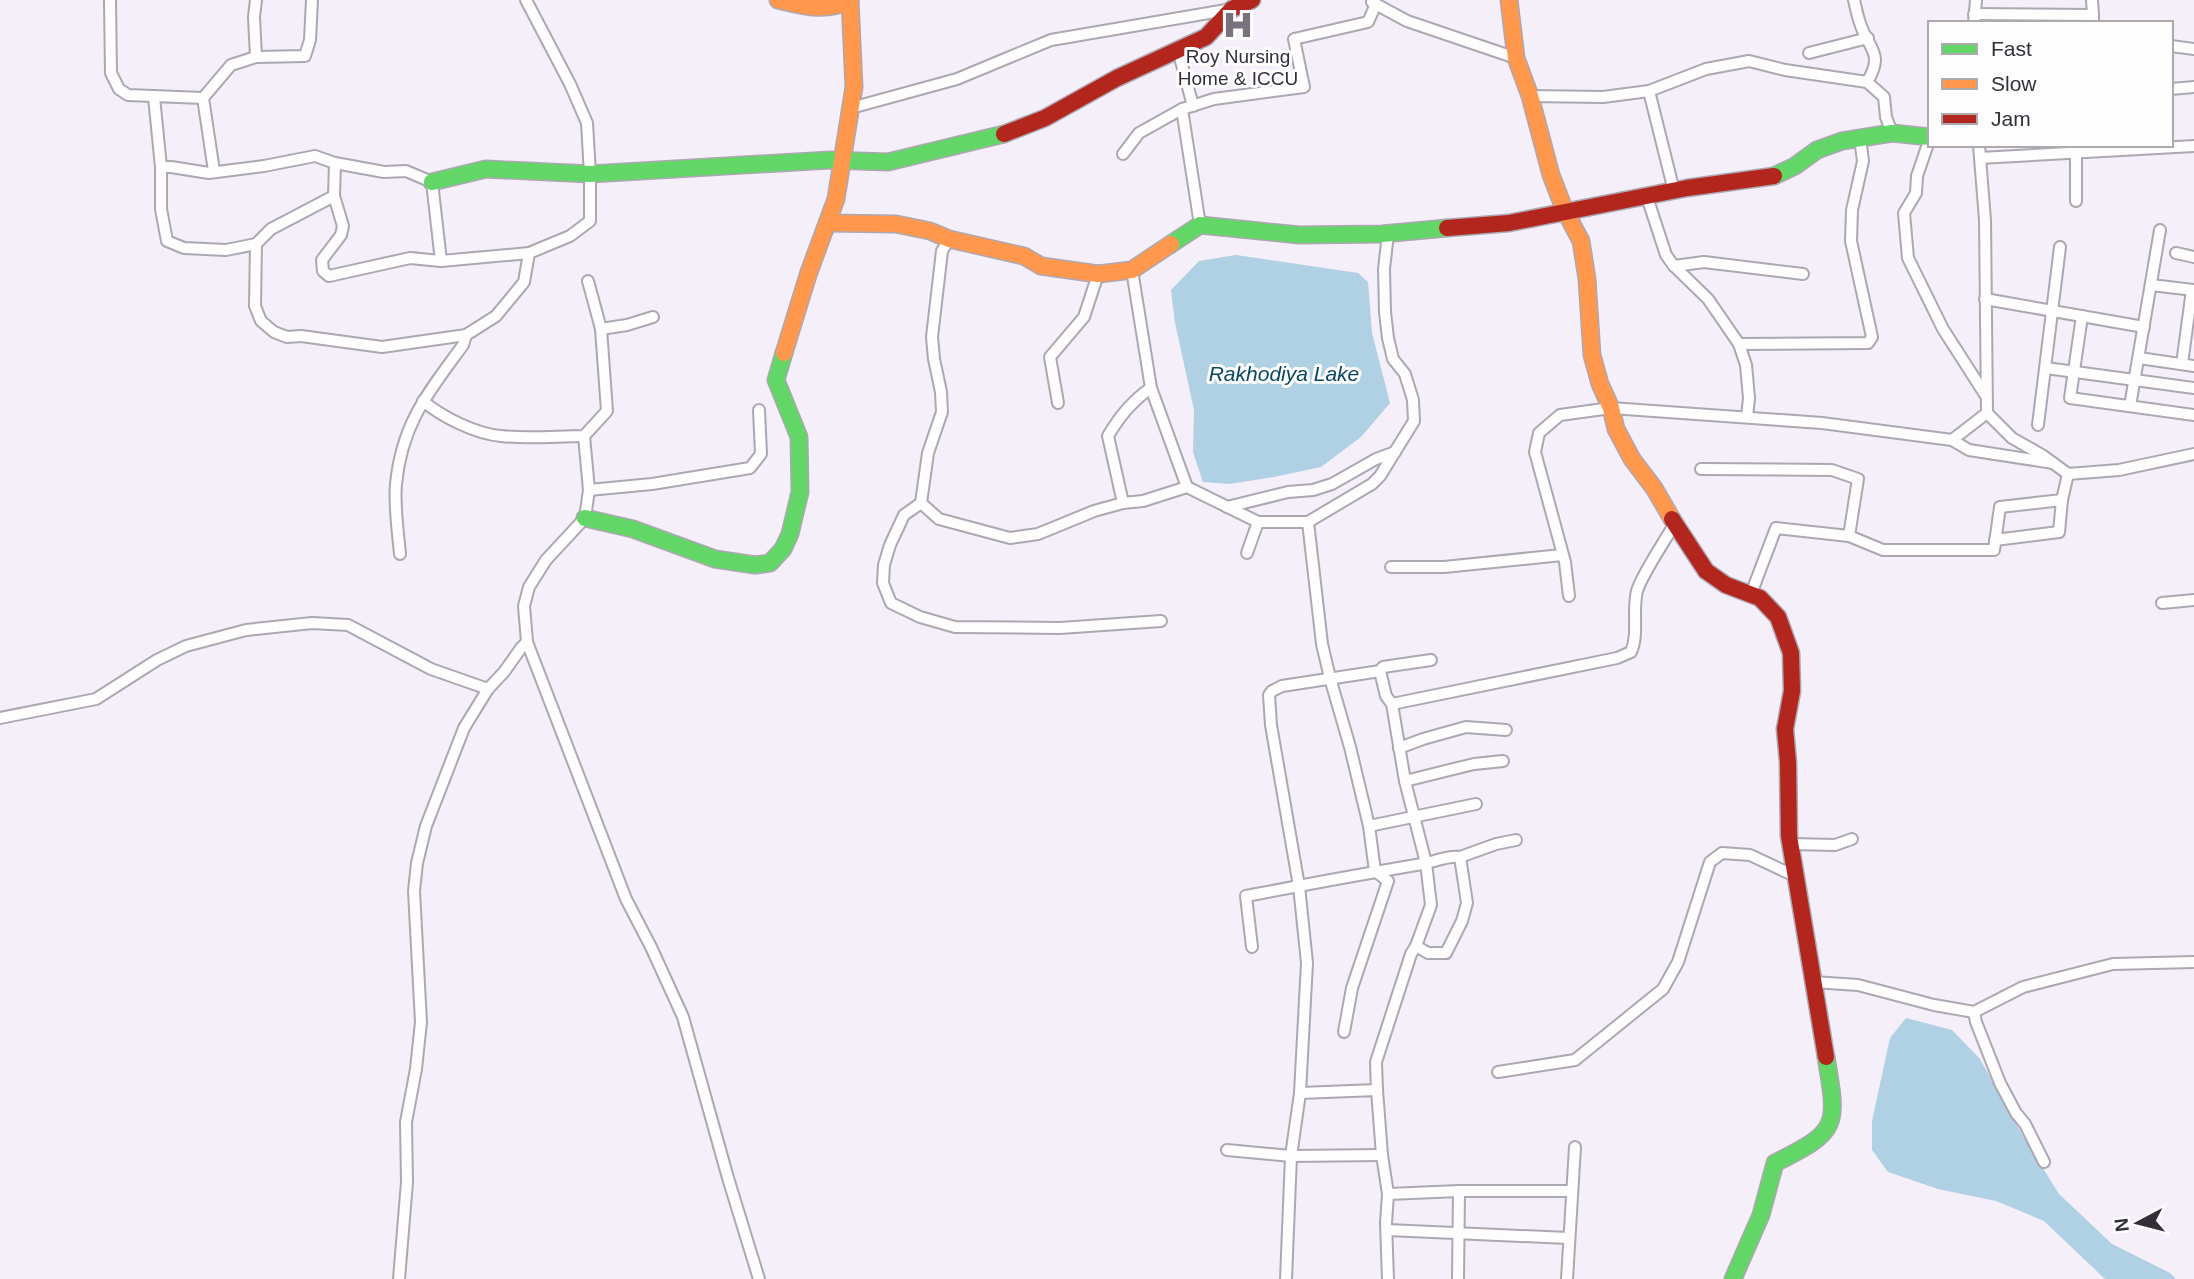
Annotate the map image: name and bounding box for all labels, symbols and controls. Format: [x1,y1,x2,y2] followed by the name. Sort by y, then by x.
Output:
[1221,8,1255,42] hospital icon: Roy Nursing Home & ICCU
[1928,21,2173,147] legend
[1991,37,2032,60] text: Fast
[1178,46,1298,89] place label: Roy Nursing Home & ICCU
[1991,72,2037,95] text: Slow
[1991,107,2031,130] text: Jam
[1209,362,1359,385] water label: Rakhodiya Lake
[2103,1188,2173,1258] north arrow
[2110,1217,2133,1233] text: N

